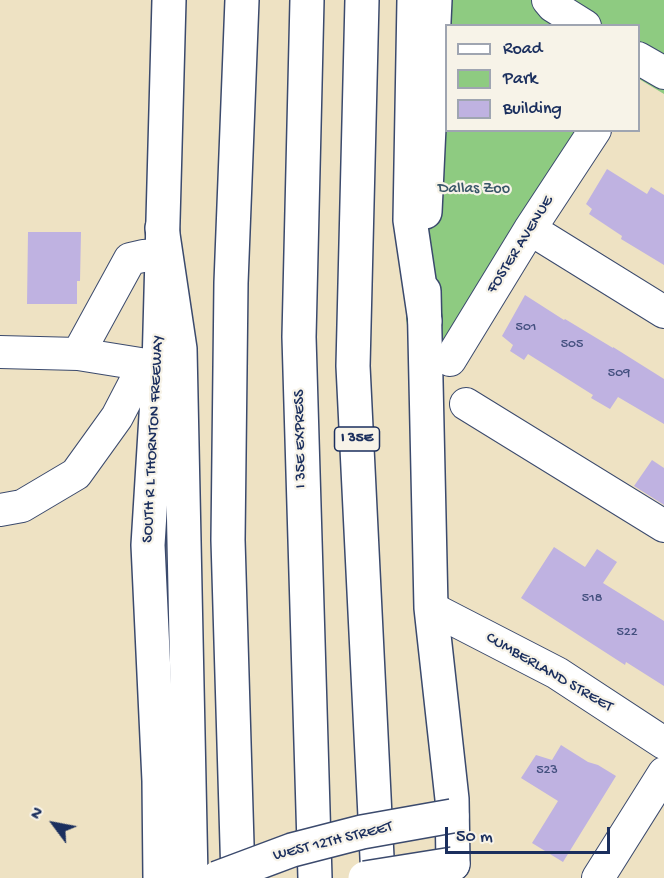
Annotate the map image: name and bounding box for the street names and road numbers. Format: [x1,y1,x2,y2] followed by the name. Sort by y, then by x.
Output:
[483,193,559,297] street label: FOSTER AVENUE
[139,335,169,543] street label: SOUTH R L THORNTON FREEWAY
[291,390,311,488] street label: I 35E EXPRESS
[334,427,380,451] road number: I 35E
[482,629,616,717] street label: CUMBERLAND STREET
[271,818,395,866] street label: WEST 12TH STREET

